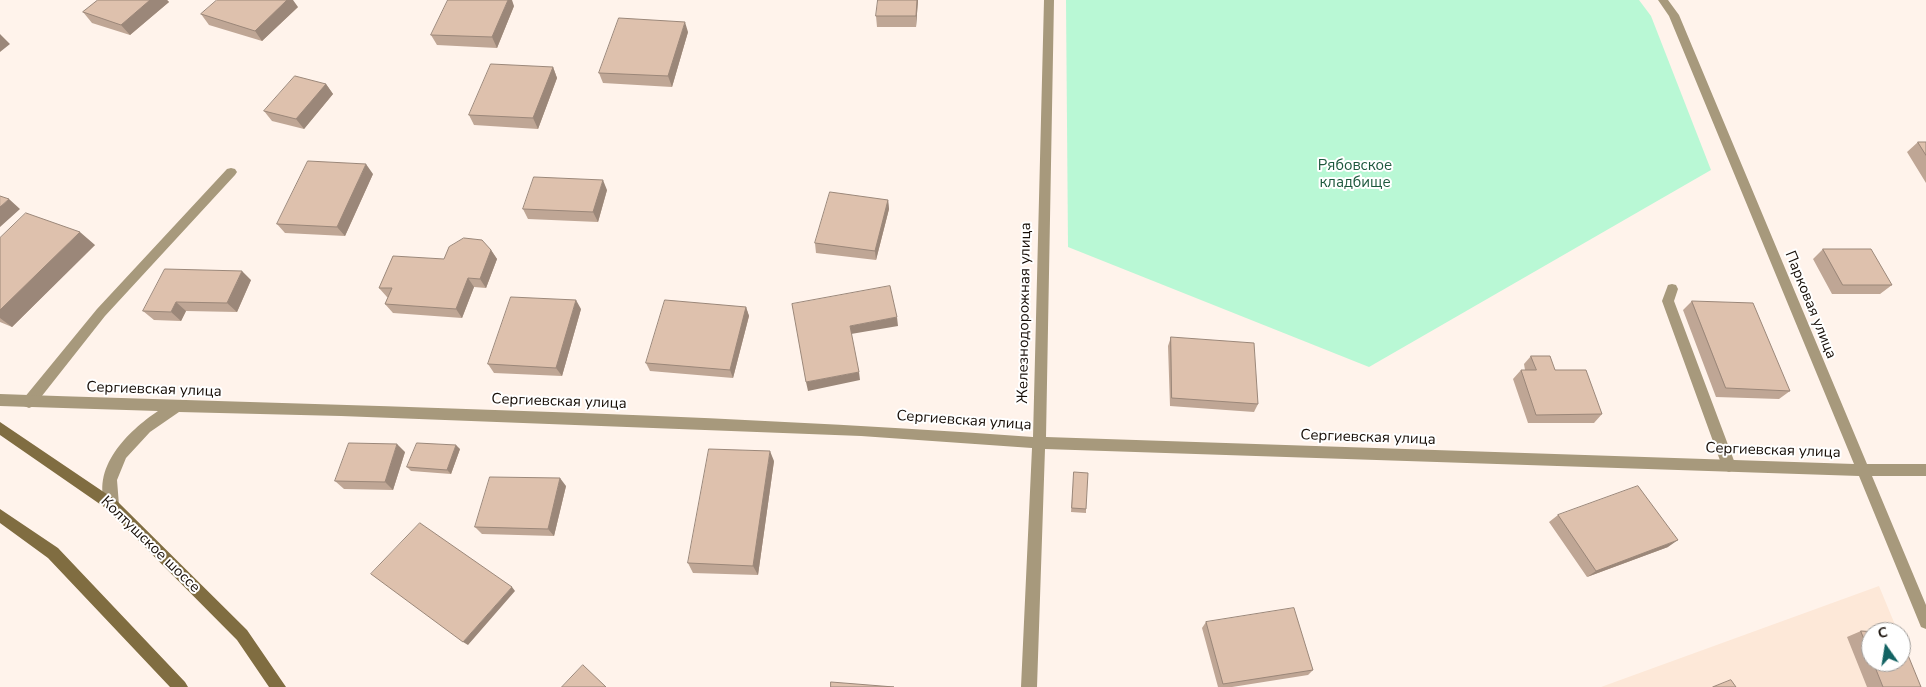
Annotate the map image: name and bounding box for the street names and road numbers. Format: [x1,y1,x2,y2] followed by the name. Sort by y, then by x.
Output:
[1014,222,1036,404] street label: Железнодорожная улица
[1780,248,1840,362] street label: Парковая улица
[86,379,222,401] street label: Сергиевская улица
[491,391,627,413] street label: Сергиевская улица
[896,407,1032,435] street label: Сергиевская улица
[1300,427,1436,449] street label: Сергиевская улица
[1705,440,1841,462] street label: Сергиевская улица
[97,493,203,597] street label: Колтушское шоссе

